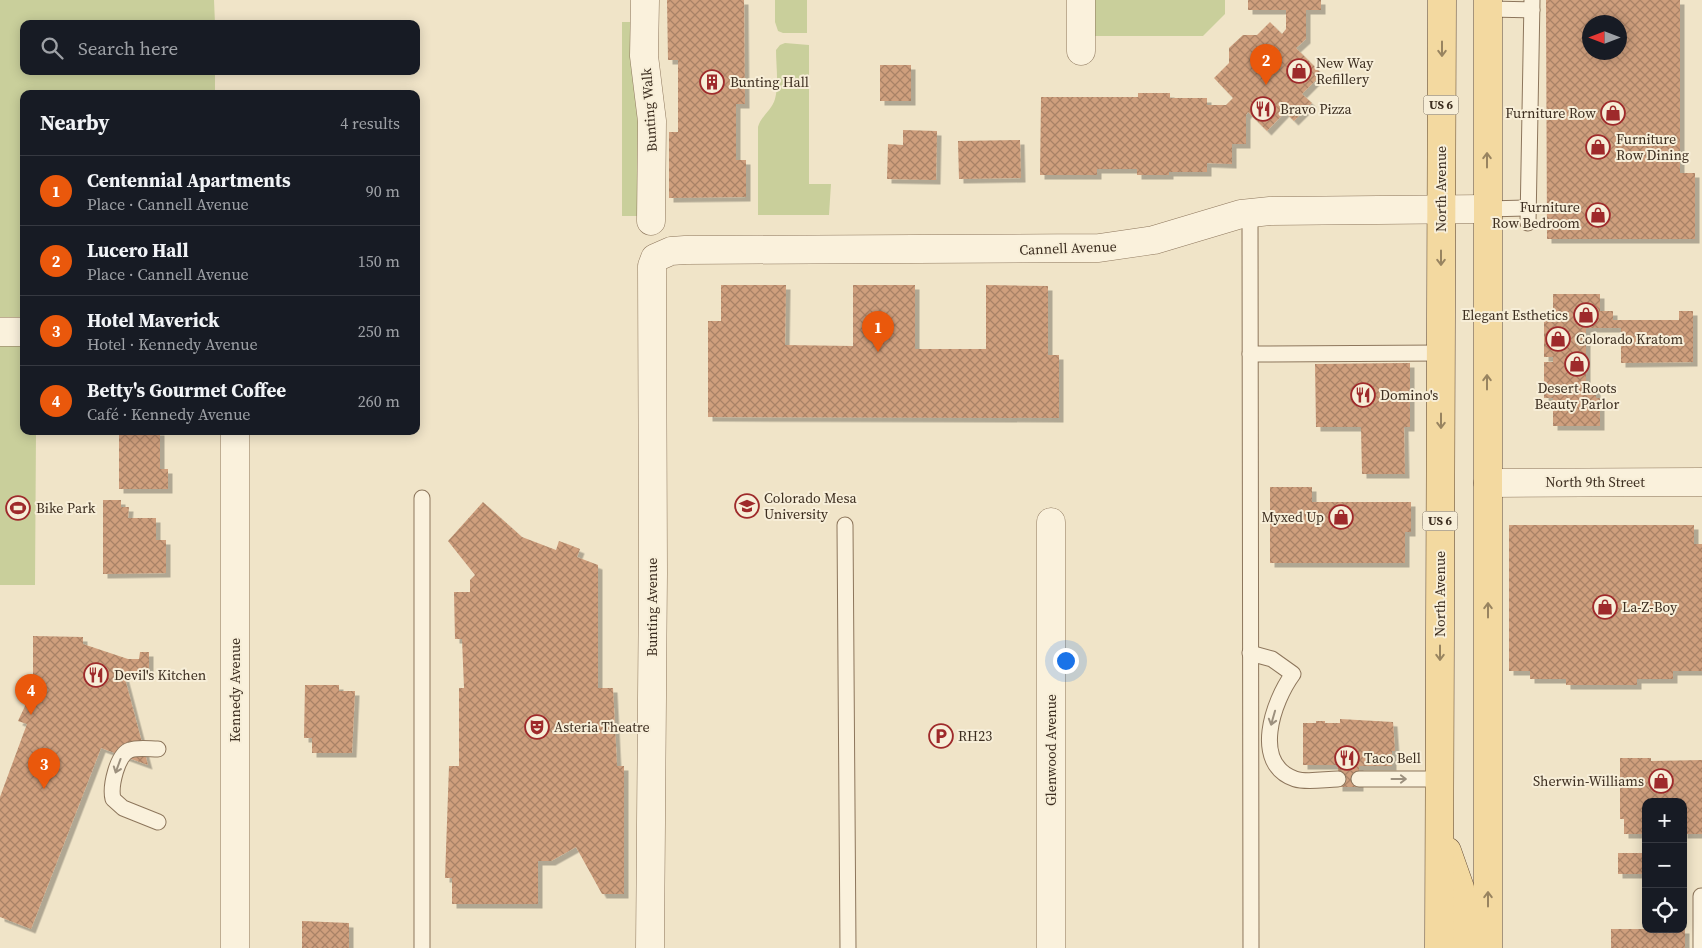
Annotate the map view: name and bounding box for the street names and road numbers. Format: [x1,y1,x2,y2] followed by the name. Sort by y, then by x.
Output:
[636,67,662,153] street label: Bunting Walk
[1424,96,1458,114] road number: US 6
[1431,146,1451,232] street label: North Avenue
[1019,236,1117,260] street label: Cannell Avenue
[1545,472,1645,492] street label: North 9th Street
[1422,512,1458,530] road number: US 6
[1430,551,1450,637] street label: North Avenue
[642,558,662,656] street label: Bunting Avenue
[225,638,245,742] street label: Kennedy Avenue
[1041,694,1061,806] street label: Glenwood Avenue

